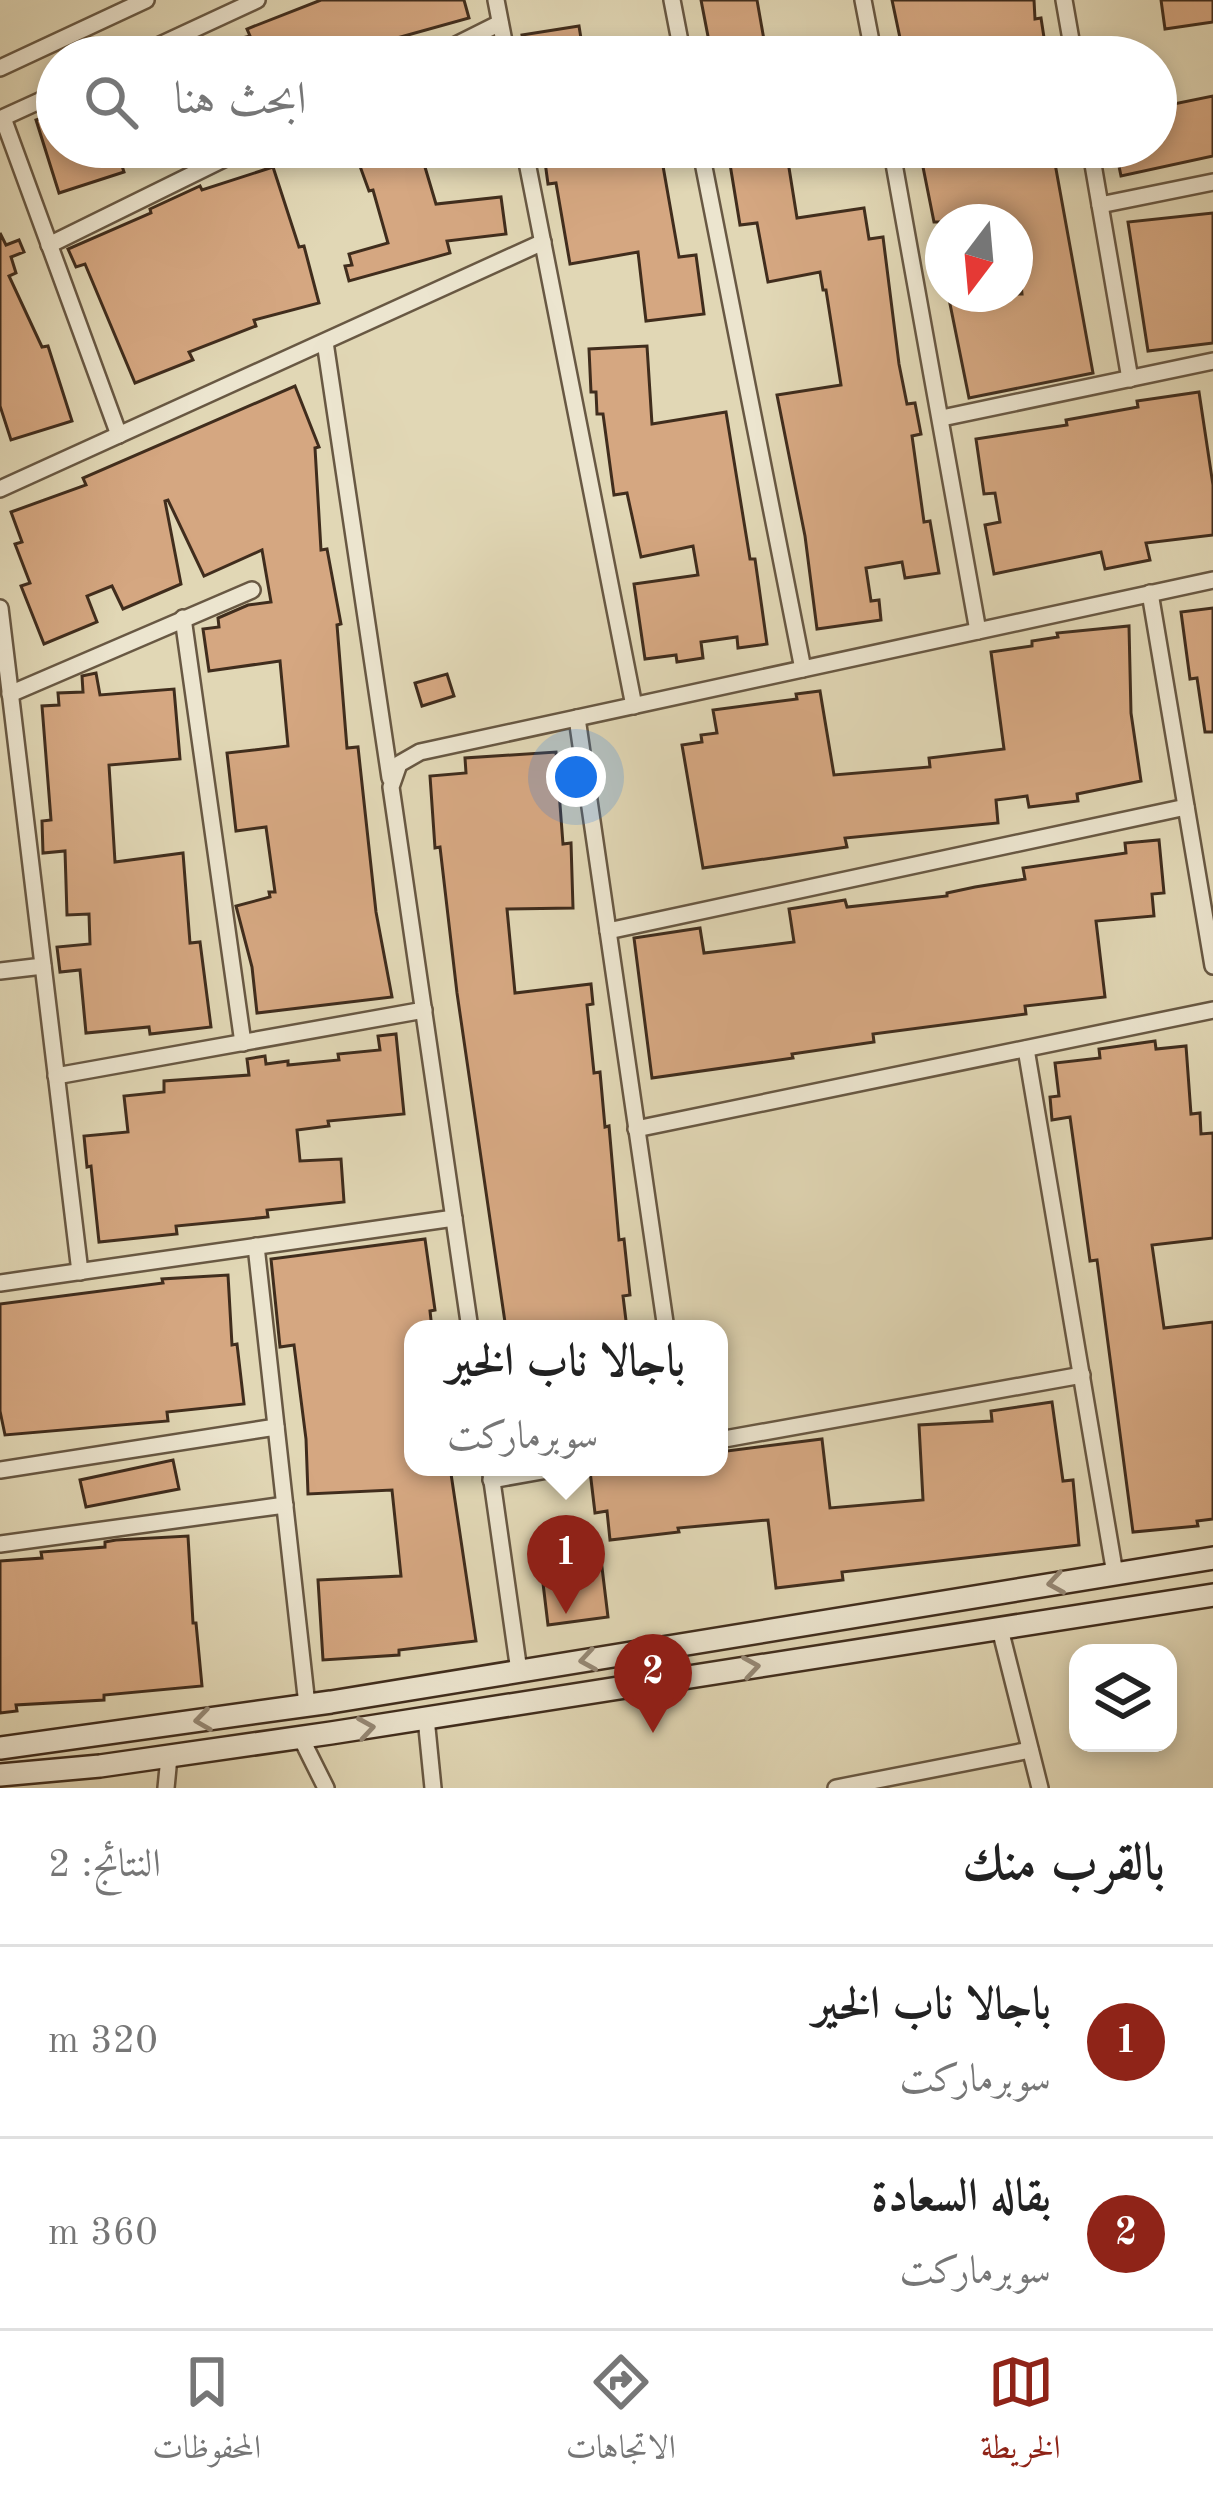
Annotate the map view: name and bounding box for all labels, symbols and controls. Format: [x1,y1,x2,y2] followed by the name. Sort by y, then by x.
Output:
[36,36,1177,168] search box
[78,69,144,135] icon: search
[174,79,307,124] text: ابحث هنا
[925,204,1033,312] north arrow
[546,747,606,807] your location
[404,1320,728,1476] popup
[447,1341,685,1386] text: باجالا ناب الخير
[447,1418,598,1457] text: سوبرماركت
[527,1515,605,1614] pin: 1
[1046,1570,1066,1595] one-way arrow
[614,1634,692,1733] pin: 2
[1069,1644,1177,1752] map controls
[1069,1644,1177,1752] button: layers
[579,1646,599,1671] one-way arrow
[741,1656,761,1681] one-way arrow
[193,1706,213,1732] one-way arrow
[356,1716,376,1742] one-way arrow
[962,1840,1165,1891] text: بالقرب منك
[48,1846,161,1885] text: النتائج: 2
[813,1984,1051,2029] text: باجالا ناب الخير
[48,2022,158,2061] text: 320 m
[1115,2022,1137,2061] text: 1
[900,2061,1051,2100] text: سوبرماركت
[871,2176,1051,2221] text: بقاله السعادة
[48,2214,158,2253] text: 360 m
[1115,2214,1137,2253] text: 2
[900,2253,1051,2292] text: سوبرماركت
[152,2349,261,2479] tab: المحفوظات
[566,2349,676,2479] tab: الاتجاهات
[980,2349,1061,2479] tab: الخريطة

